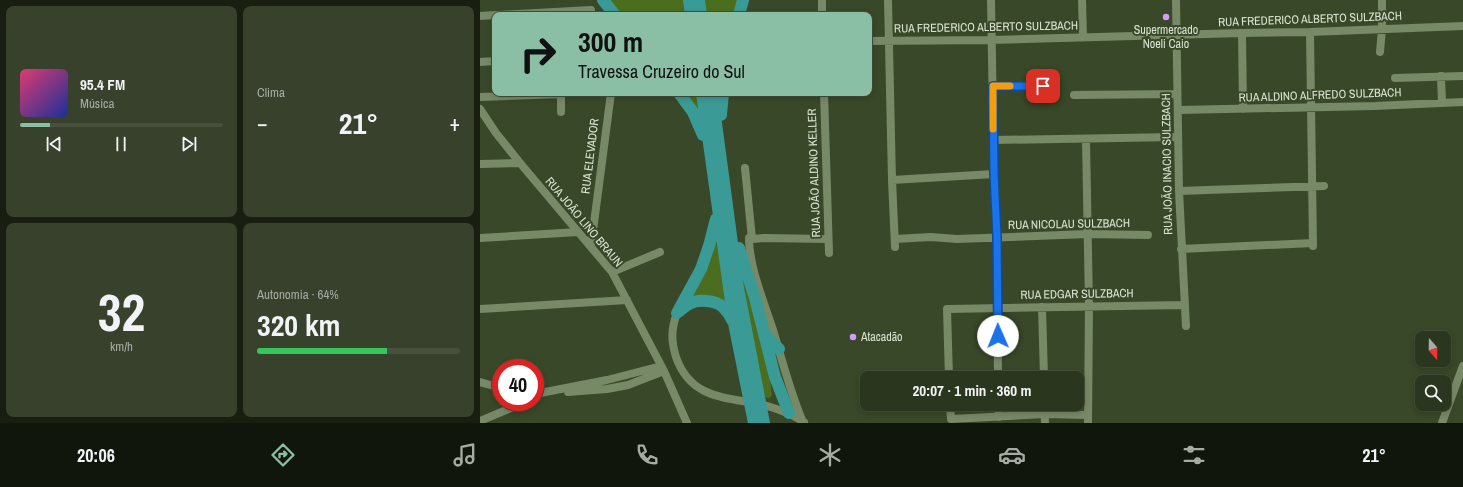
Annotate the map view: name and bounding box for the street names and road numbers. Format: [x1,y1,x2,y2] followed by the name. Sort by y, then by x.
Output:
[1218,8,1402,30] street label: RUA FREDERICO ALBERTO SULZBACH
[894,17,1078,37] street label: RUA FREDERICO ALBERTO SULZBACH
[1238,84,1402,106] street label: RUA ALDINO ALFREDO SULZBACH
[1158,93,1176,235] street label: RUA JOÃO INACIO SULZBACH
[804,108,824,238] street label: RUA JOÃO ALDINO KELLER
[577,117,603,195] street label: RUA ELEVADOR
[542,174,626,270] street label: RUA JOÃO LINO BRAUN
[1008,215,1130,233] street label: RUA NICOLAU SULZBACH
[1020,285,1134,303] street label: RUA EDGAR SULZBACH

